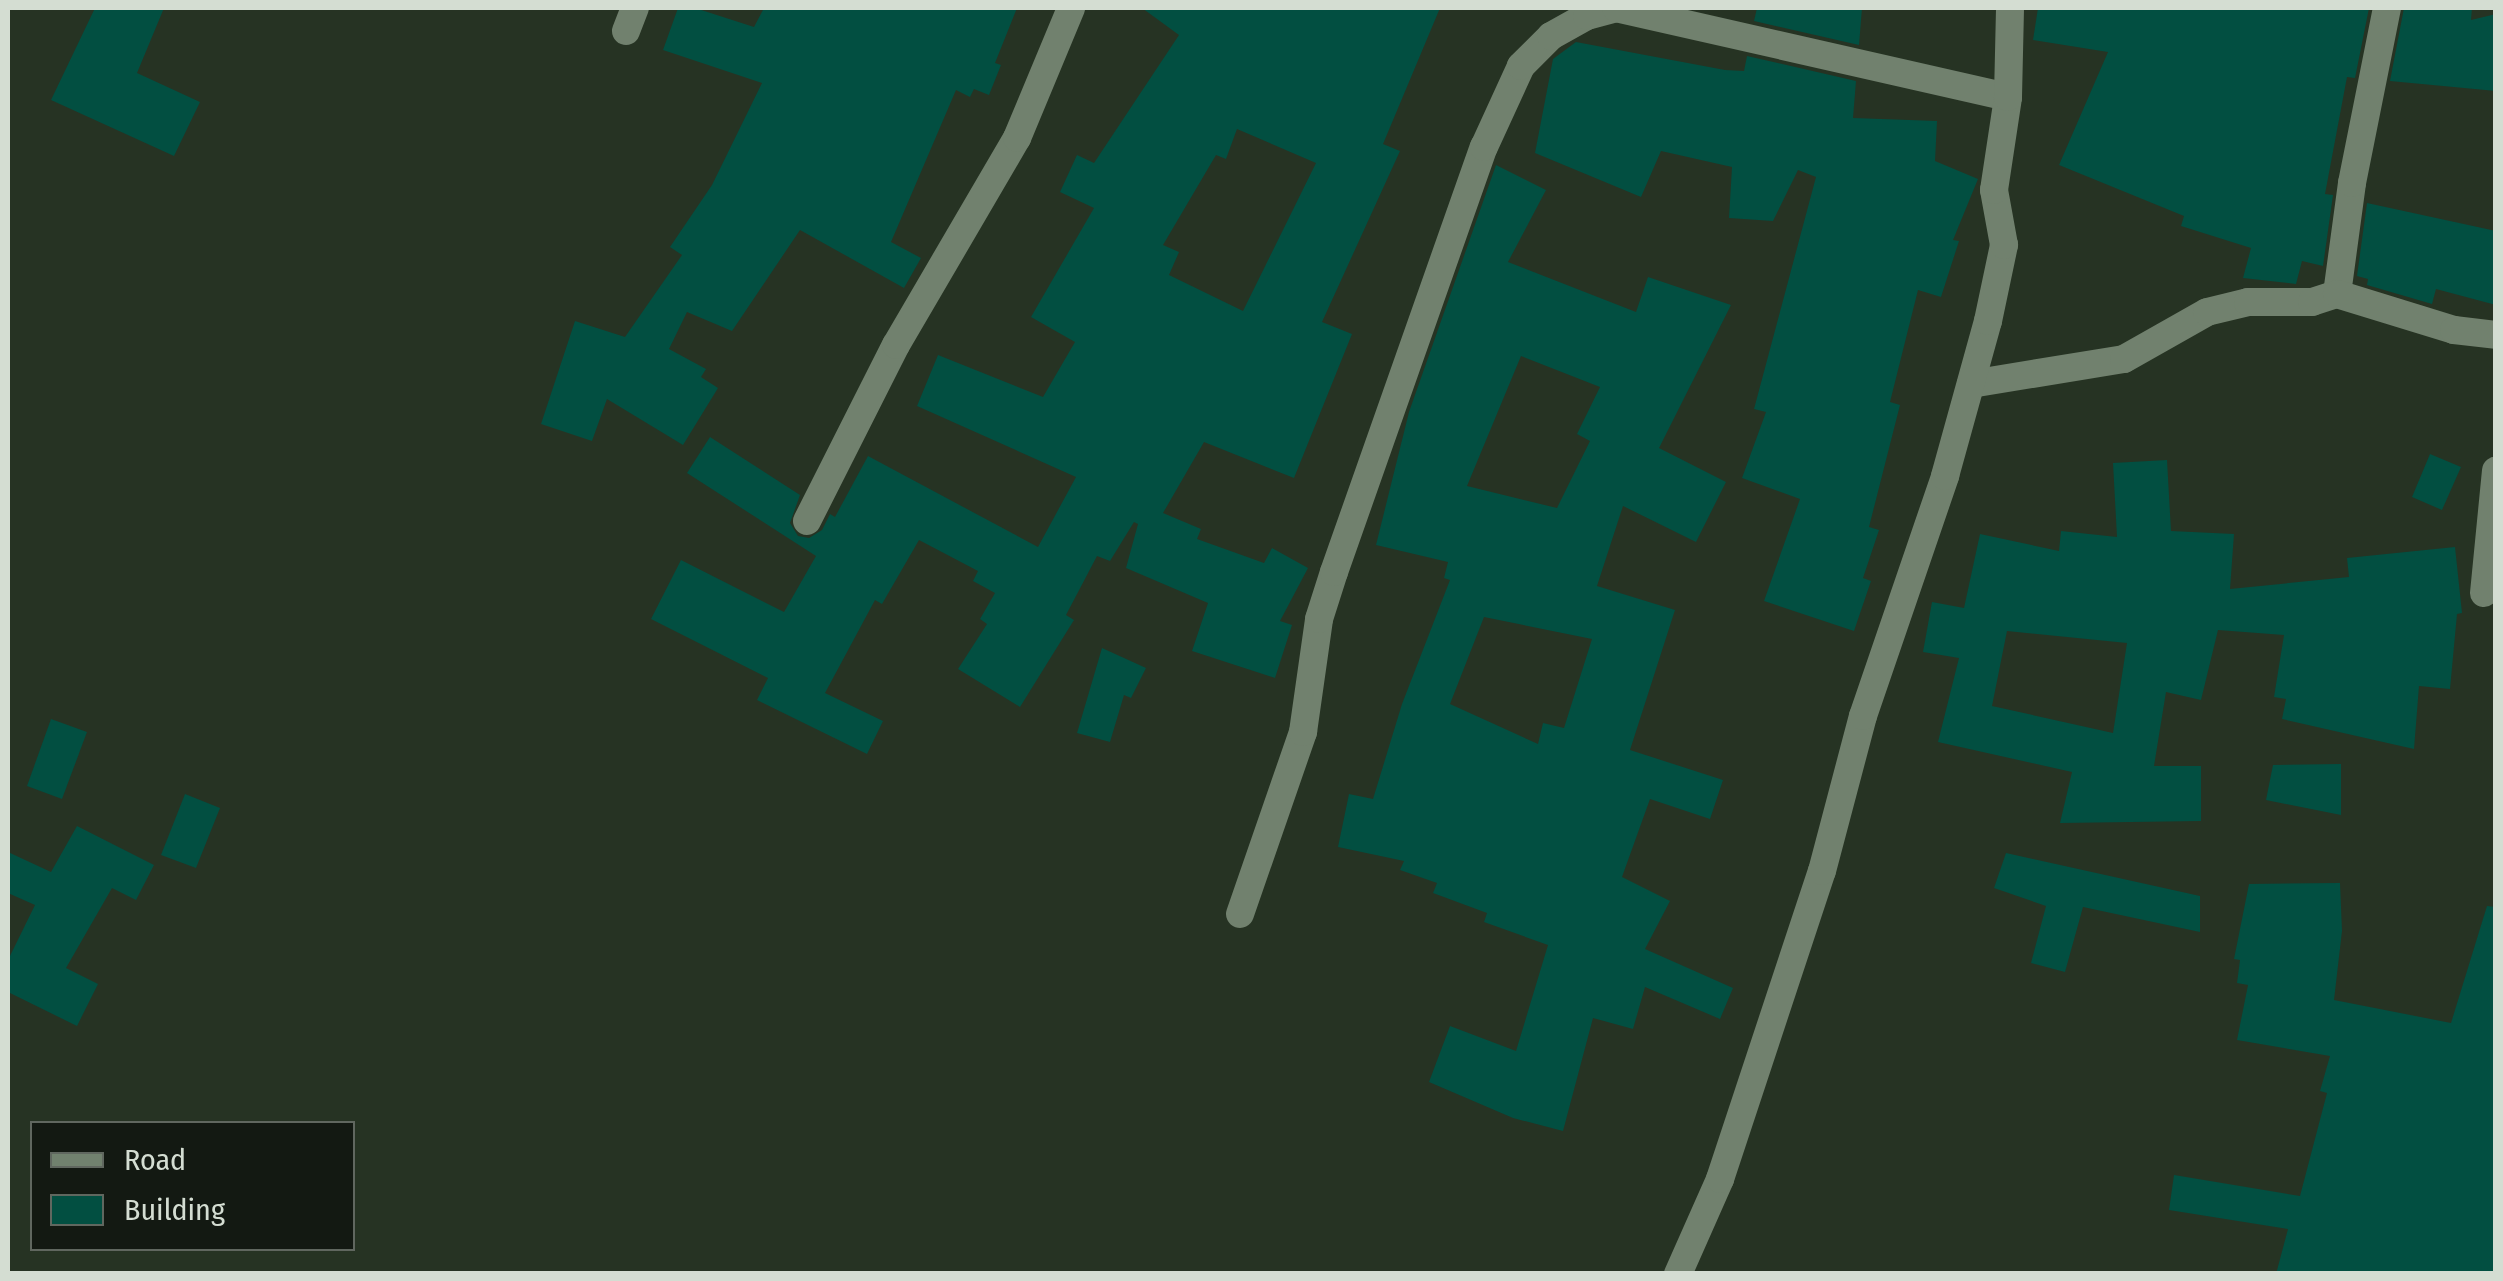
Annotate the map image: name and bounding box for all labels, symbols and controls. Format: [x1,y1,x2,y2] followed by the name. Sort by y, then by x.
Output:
[30,1121,355,1251] legend
[124,1142,186,1178] text: Road
[124,1192,225,1228] text: Building

